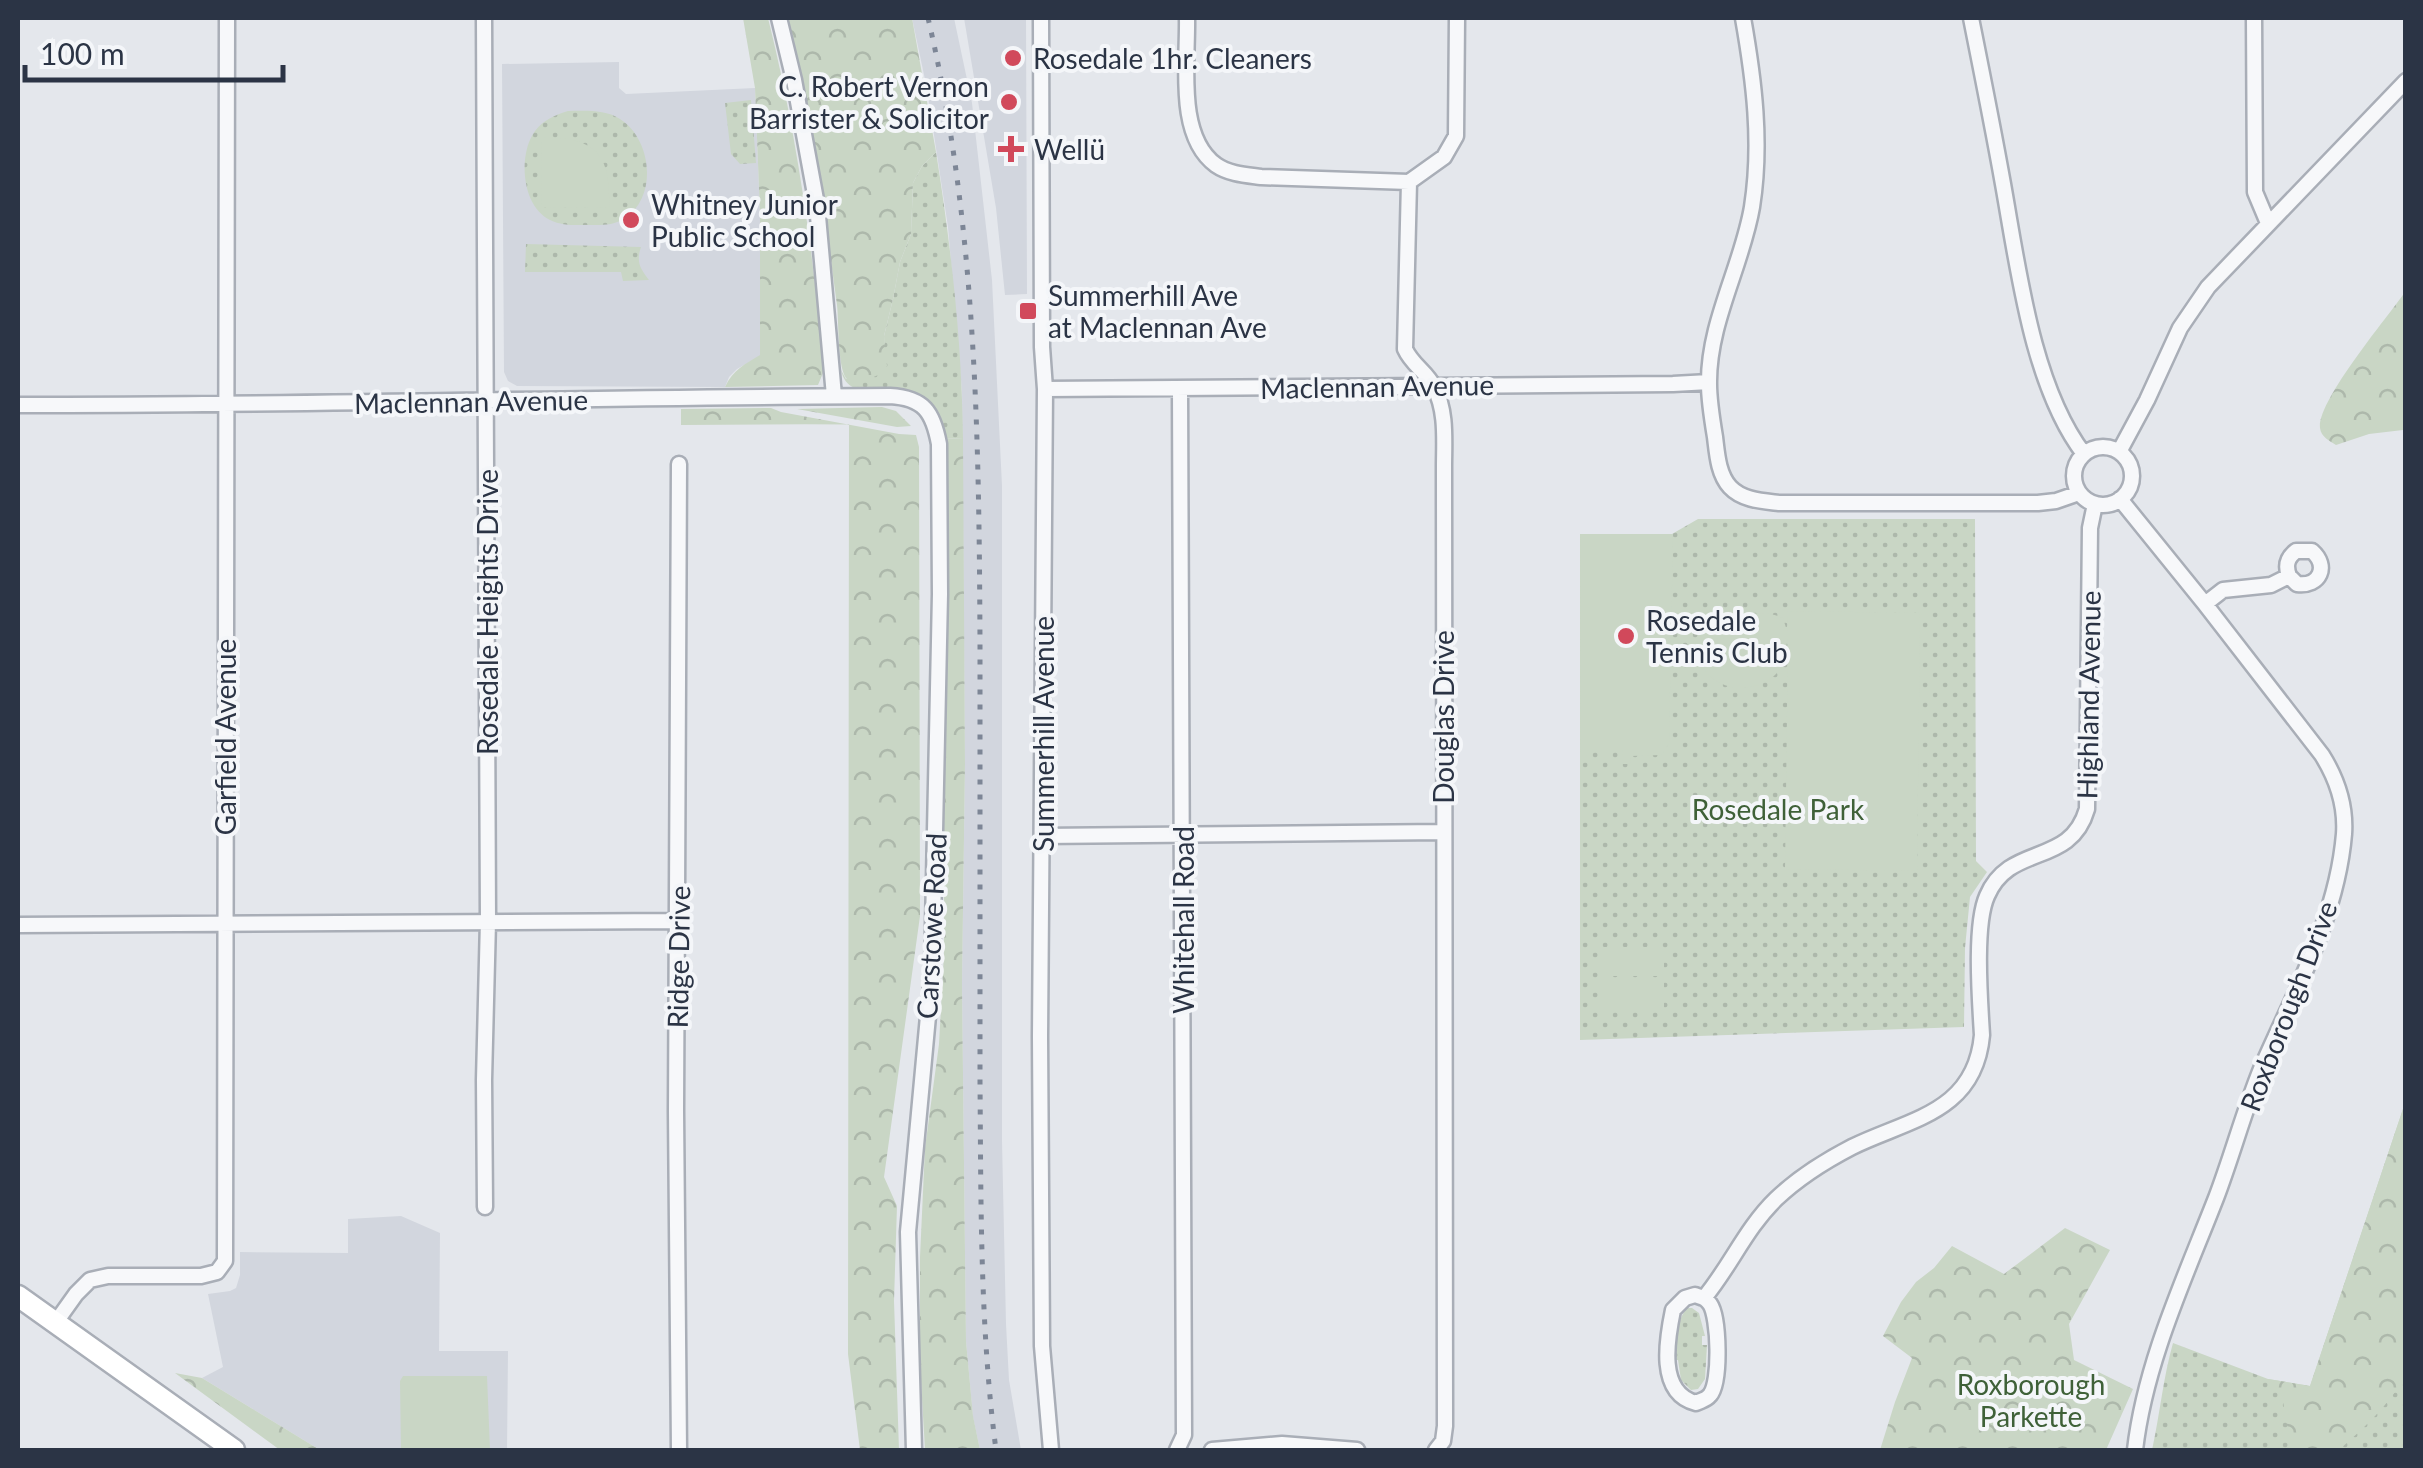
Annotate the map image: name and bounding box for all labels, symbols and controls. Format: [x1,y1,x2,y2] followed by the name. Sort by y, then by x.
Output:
[25,20,282,82] scale bar
[40,35,125,71] text: 100 m
[1033,41,1312,75] place label: Rosedale 1hr. Cleaners
[1002,47,1024,69] marker: Rosedale 1hr. Cleaners
[749,69,989,135] place label: C. Robert Vernon Barrister & Solicitor
[998,91,1020,113] marker: C. Robert Vernon Barrister & Solicitor
[1034,132,1105,166] place label: Wellü
[998,136,1024,162] marker: Wellü
[651,187,838,253] place label: Whitney Junior Public School
[620,209,642,231] marker: Whitney Junior Public School
[1048,278,1267,344] place label: Summerhill Ave at Maclennan Ave
[1017,300,1039,322] marker: Summerhill Ave at Maclennan Ave
[1260,367,1494,405] street label: Maclennan Avenue
[354,382,588,420] street label: Maclennan Avenue
[470,469,504,755] street label: Rosedale Heights Drive
[2069,590,2107,800] street label: Highland Avenue
[1646,603,1788,669] place label: Rosedale Tennis Club
[1026,616,1060,852] street label: Summerhill Avenue
[1615,625,1637,647] marker: Rosedale Tennis Club
[1426,630,1460,804] street label: Douglas Drive
[208,639,242,835] street label: Garfield Avenue
[1692,792,1865,826] park label: Rosedale Park
[1166,826,1200,1014] street label: Whitehall Road
[909,832,953,1020] street label: Carstowe Road
[660,885,696,1029] street label: Ridge Drive
[2232,896,2344,1116] street label: Roxborough Drive
[1957,1367,2105,1433] park label: Roxborough Parkette

